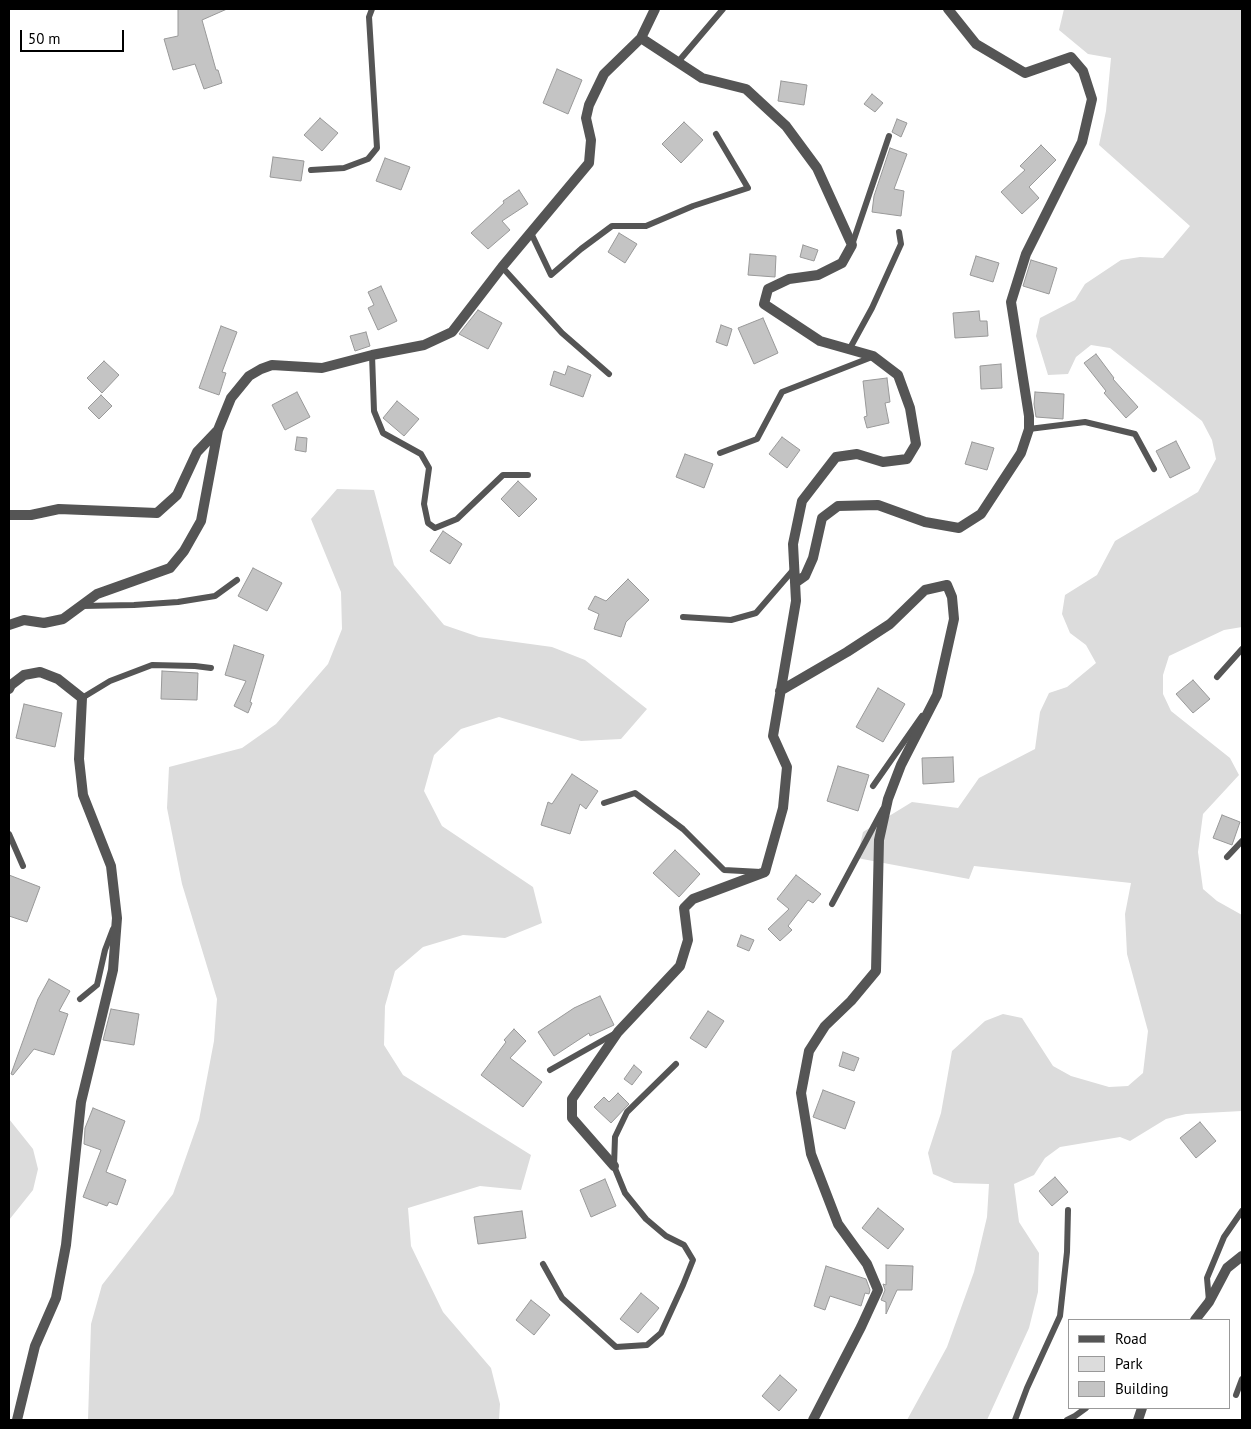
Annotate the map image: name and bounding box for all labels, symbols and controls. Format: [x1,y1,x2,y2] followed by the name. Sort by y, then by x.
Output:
[22,20,126,52] scale bar
[28,29,61,48] text: 50 m
[1068,1319,1231,1409] legend
[1115,1329,1147,1348] text: Road
[1115,1354,1143,1373] text: Park
[1115,1379,1169,1398] text: Building

